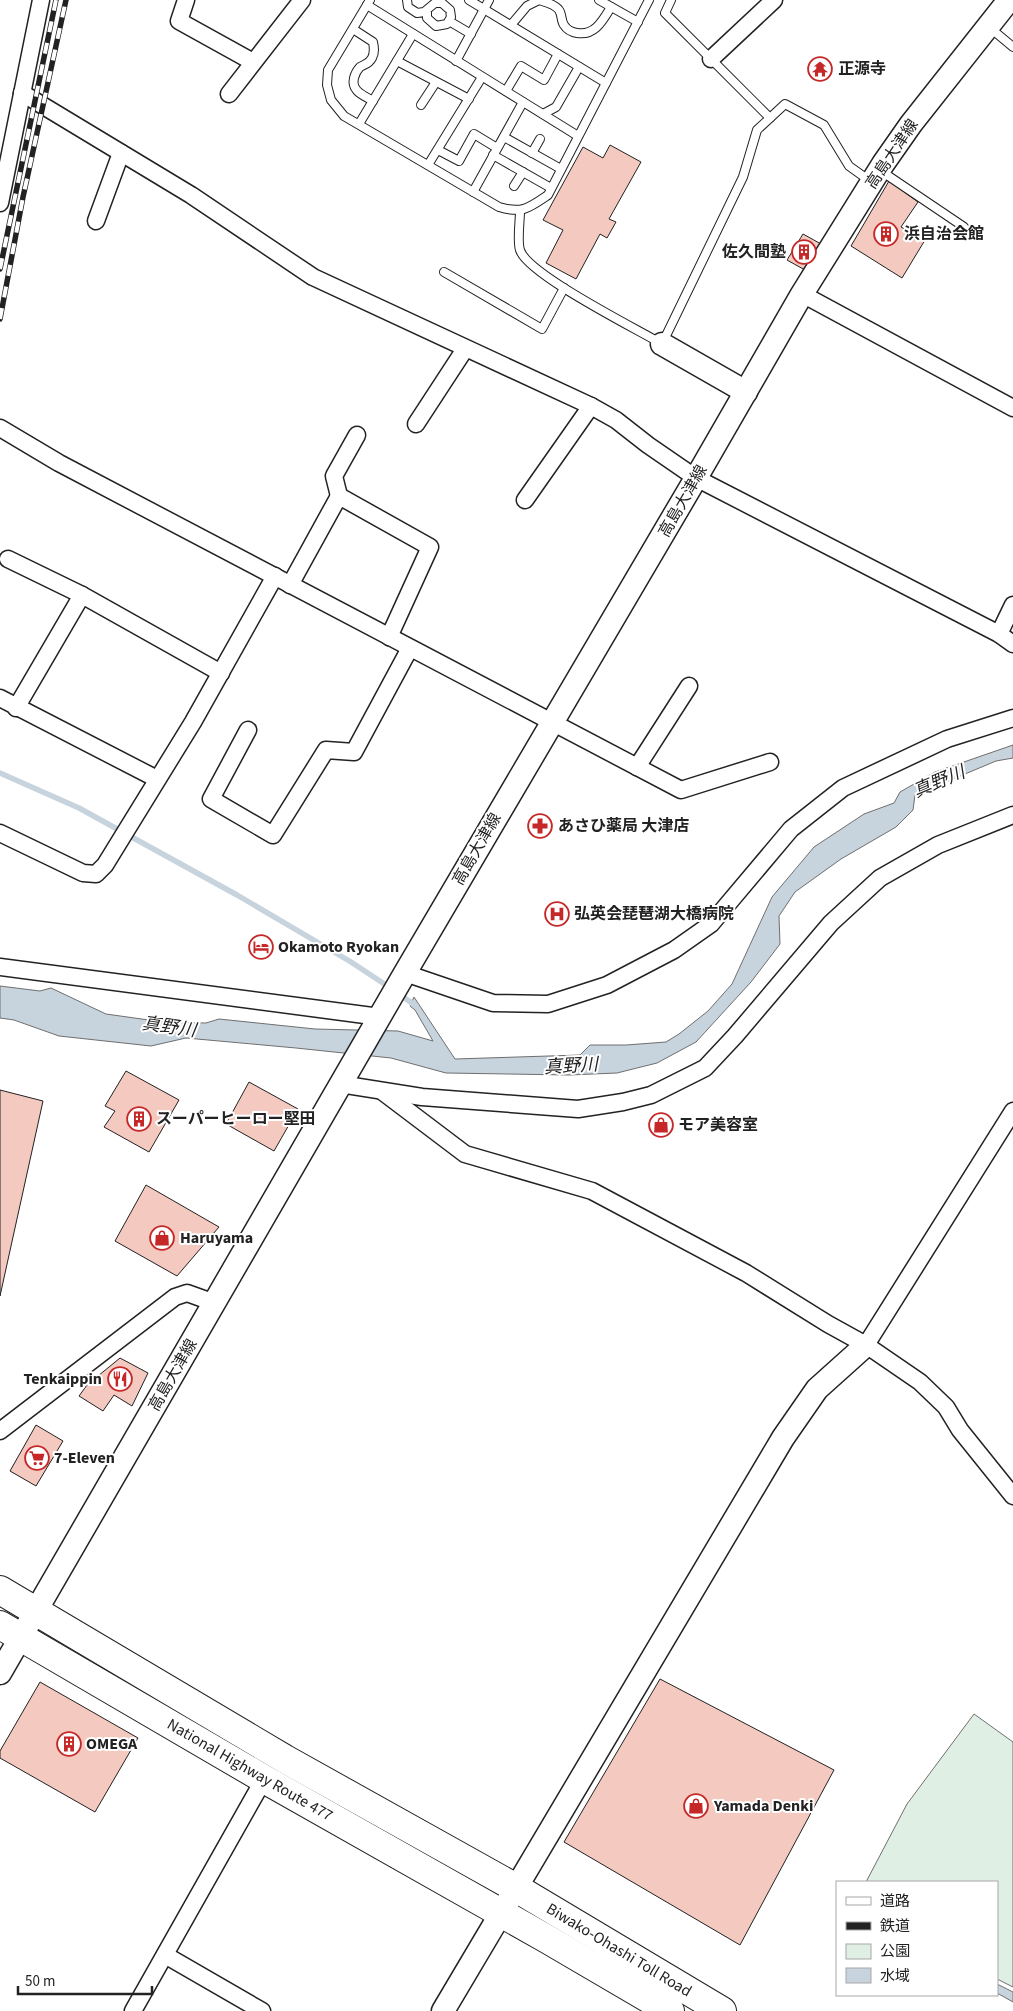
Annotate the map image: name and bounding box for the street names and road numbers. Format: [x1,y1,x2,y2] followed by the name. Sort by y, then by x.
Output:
[861,115,923,193] street label: 高島大津線
[653,461,713,541] street label: 高島大津線
[447,809,507,889] street label: 高島大津線
[143,1335,203,1415] street label: 高島大津線
[163,1713,337,1827] street label: National Highway Route 477
[542,1898,696,2002] street label: Biwako-Ohashi Toll Road

